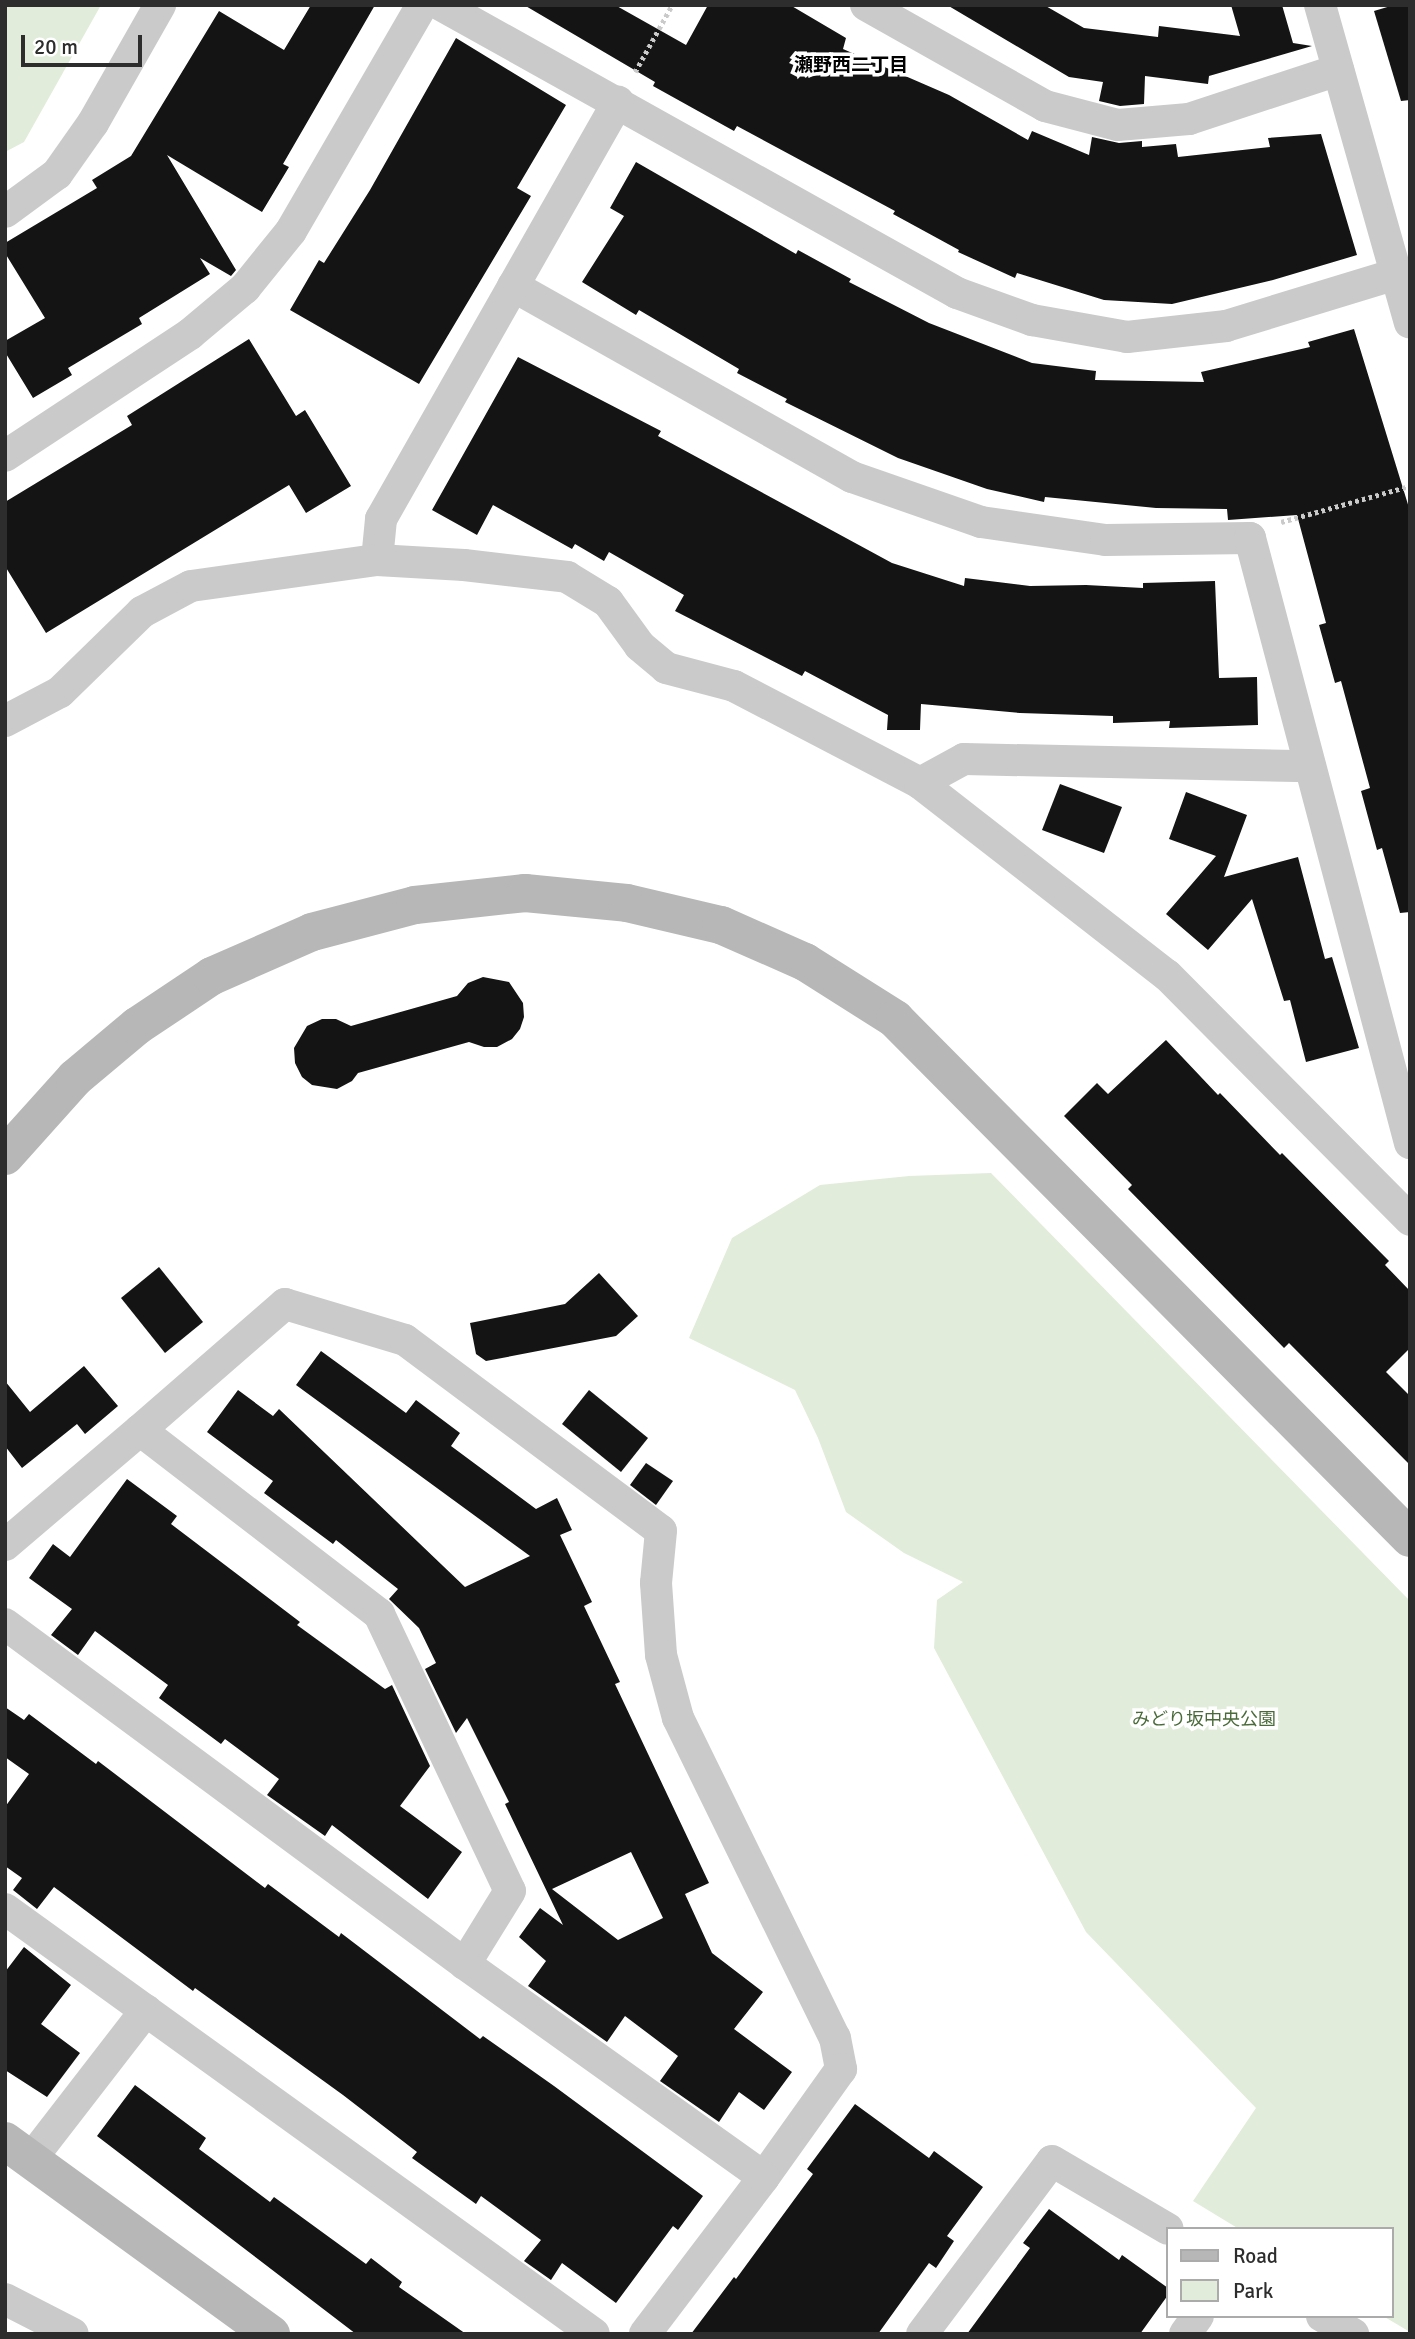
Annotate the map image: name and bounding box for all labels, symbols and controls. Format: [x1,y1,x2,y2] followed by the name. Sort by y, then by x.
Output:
[24,21,145,65] scale bar
[34,34,78,60] text: 20 m
[794,55,908,77] district label: 瀬野西二丁目
[1132,1708,1276,1730] park label: みどり坂中央公園
[1166,2227,1394,2318] legend
[1233,2243,1278,2269] text: Road
[1233,2278,1273,2304] text: Park

